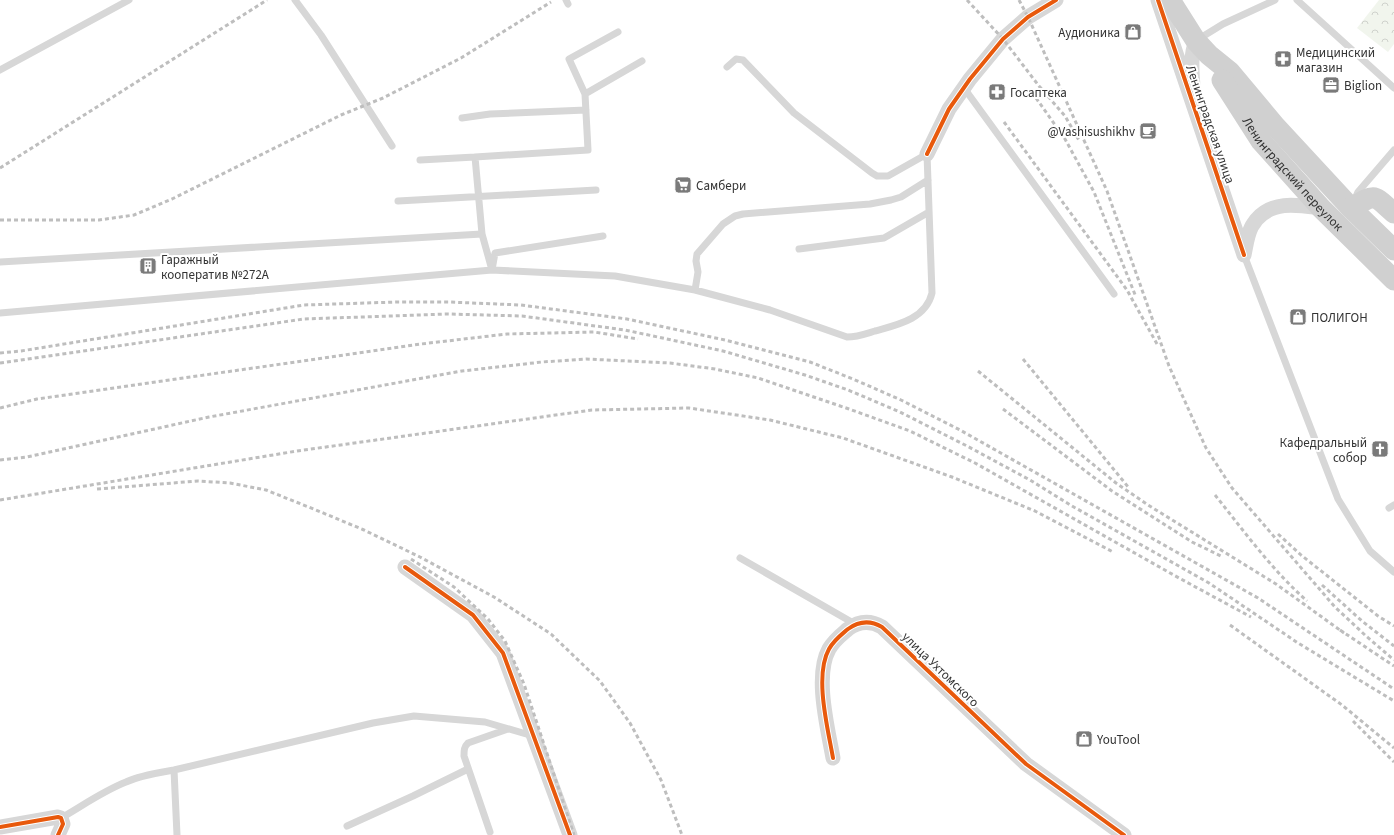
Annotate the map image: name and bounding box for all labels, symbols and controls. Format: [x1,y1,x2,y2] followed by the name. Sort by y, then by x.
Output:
[1123,22,1143,42] shop icon: Аудионика
[1058,24,1120,42] place label: Аудионика
[1296,44,1375,77] place label: Медицинский магазин
[1273,49,1293,69] pharmacy icon: Медицинский магазин
[1181,62,1239,186] street label: Ленинградская улица
[1321,75,1341,95] office icon: Biglion
[1344,77,1382,95] place label: Biglion
[987,82,1007,102] pharmacy icon: Госаптека
[1010,84,1067,102] place label: Госаптека
[1238,114,1347,236] street label: Ленинградский переулок
[1138,121,1158,141] cafe icon: @Vashisushikhv
[1048,123,1135,141] place label: @Vashisushikhv
[673,175,693,195] supermarket icon: Самбери
[696,177,746,195] place label: Самбери
[161,251,270,284] place label: Гаражный кооператив №272А
[138,256,158,276] building icon: Гаражный кооператив №272А
[1288,307,1308,327] shop icon: ПОЛИГОН
[1311,309,1368,327] place label: ПОЛИГОН
[1280,434,1367,467] place label: Кафедральный собор
[1370,439,1390,459] church icon: Кафедральный собор
[898,628,983,711] street label: улица Ухтомского
[1074,729,1094,749] shop icon: YouTool
[1096,731,1140,749] place label: YouTool

